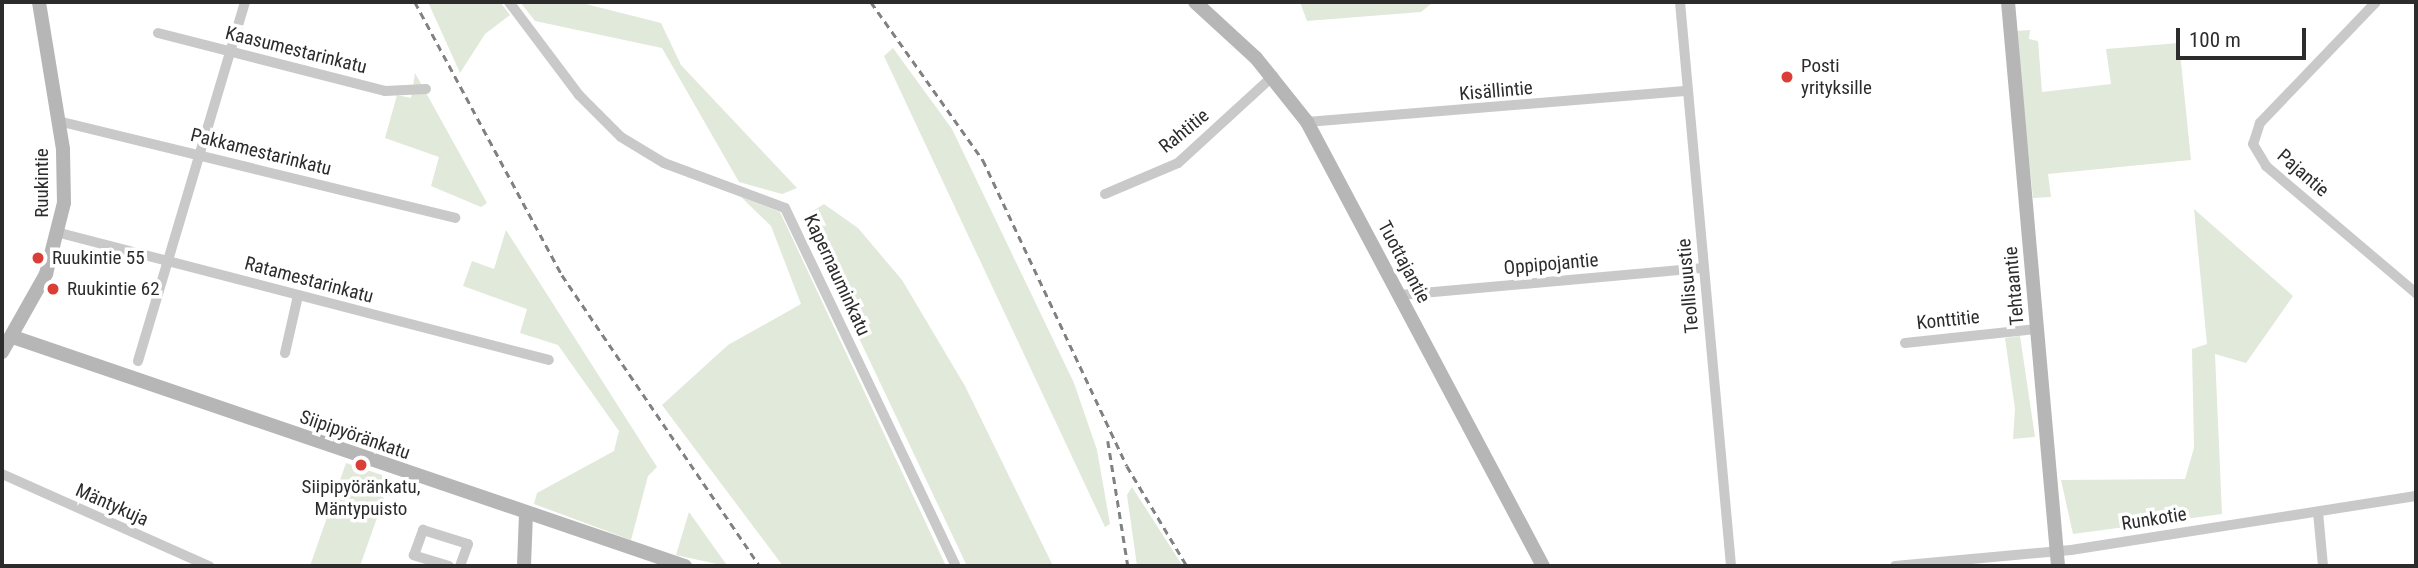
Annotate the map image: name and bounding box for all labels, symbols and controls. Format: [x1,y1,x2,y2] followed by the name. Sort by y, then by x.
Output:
[2180,14,2310,58] scale bar
[223,21,369,79] street label: Kaasumestarinkatu
[2189,28,2241,52] text: 100 m
[1801,55,1872,99] place label: Posti yrityksille
[1779,69,1795,85] marker: Posti yrityksille
[1458,76,1534,106] street label: Kisällintie
[1155,104,1213,158] street label: Rahtitie
[188,123,334,181] street label: Pakkamestarinkatu
[2273,144,2333,202] street label: Pajantie
[31,148,53,218] street label: Ruukintie
[799,211,875,339] street label: Kapernauminkatu
[1373,217,1435,307] street label: Tuottajantie
[1672,238,1704,334] street label: Teollisuustie
[1999,246,2029,326] street label: Tehtaantie
[52,247,145,269] place label: Ruukintie 55
[1503,249,1599,279] street label: Oppipojantie
[30,250,46,266] marker: Ruukintie 55
[242,252,376,308] street label: Ratamestarinkatu
[67,278,160,300] place label: Ruukintie 62
[45,281,61,297] marker: Ruukintie 62
[1915,305,1981,335] street label: Konttitie
[297,405,413,465] street label: Siipipyöränkatu
[353,457,369,473] marker: Siipipyöränkatu, Mäntypuisto
[302,476,420,520] place label: Siipipyöränkatu, Mäntypuisto
[72,479,152,531] street label: Mäntykuja
[2120,503,2188,535] street label: Runkotie

